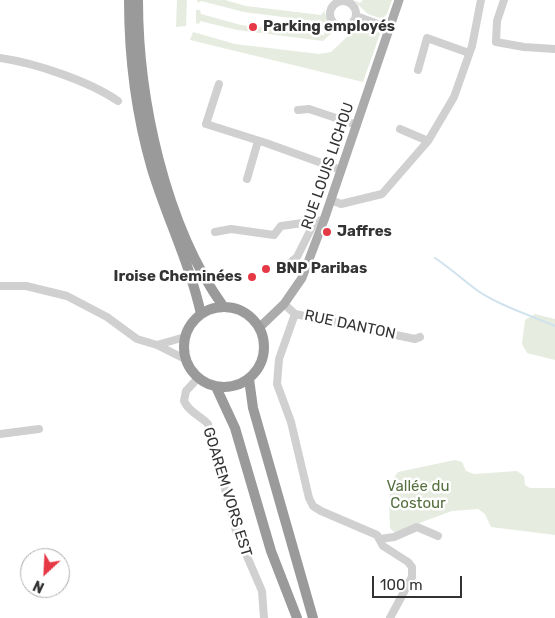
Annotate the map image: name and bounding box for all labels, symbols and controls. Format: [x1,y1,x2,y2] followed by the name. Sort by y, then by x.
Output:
[263,18,395,36] place label: Parking employés
[247,21,259,33] marker: Parking employés
[298,100,358,232] street label: RUE LOUIS LICHOU
[337,223,392,241] place label: Jaffres
[321,226,333,238] marker: Jaffres
[276,260,367,278] place label: BNP Paribas
[260,263,272,275] marker: BNP Paribas
[114,268,242,286] place label: Iroise Cheminées
[246,271,258,283] marker: Iroise Cheminées
[303,307,397,343] street label: RUE DANTON
[199,425,255,559] street label: GOAREM VORS EST
[387,478,449,513] park label: Vallée du Costour
[20,548,70,598] north arrow
[375,566,465,598] scale bar
[31,576,47,596] text: N
[380,576,422,594] text: 100 m

